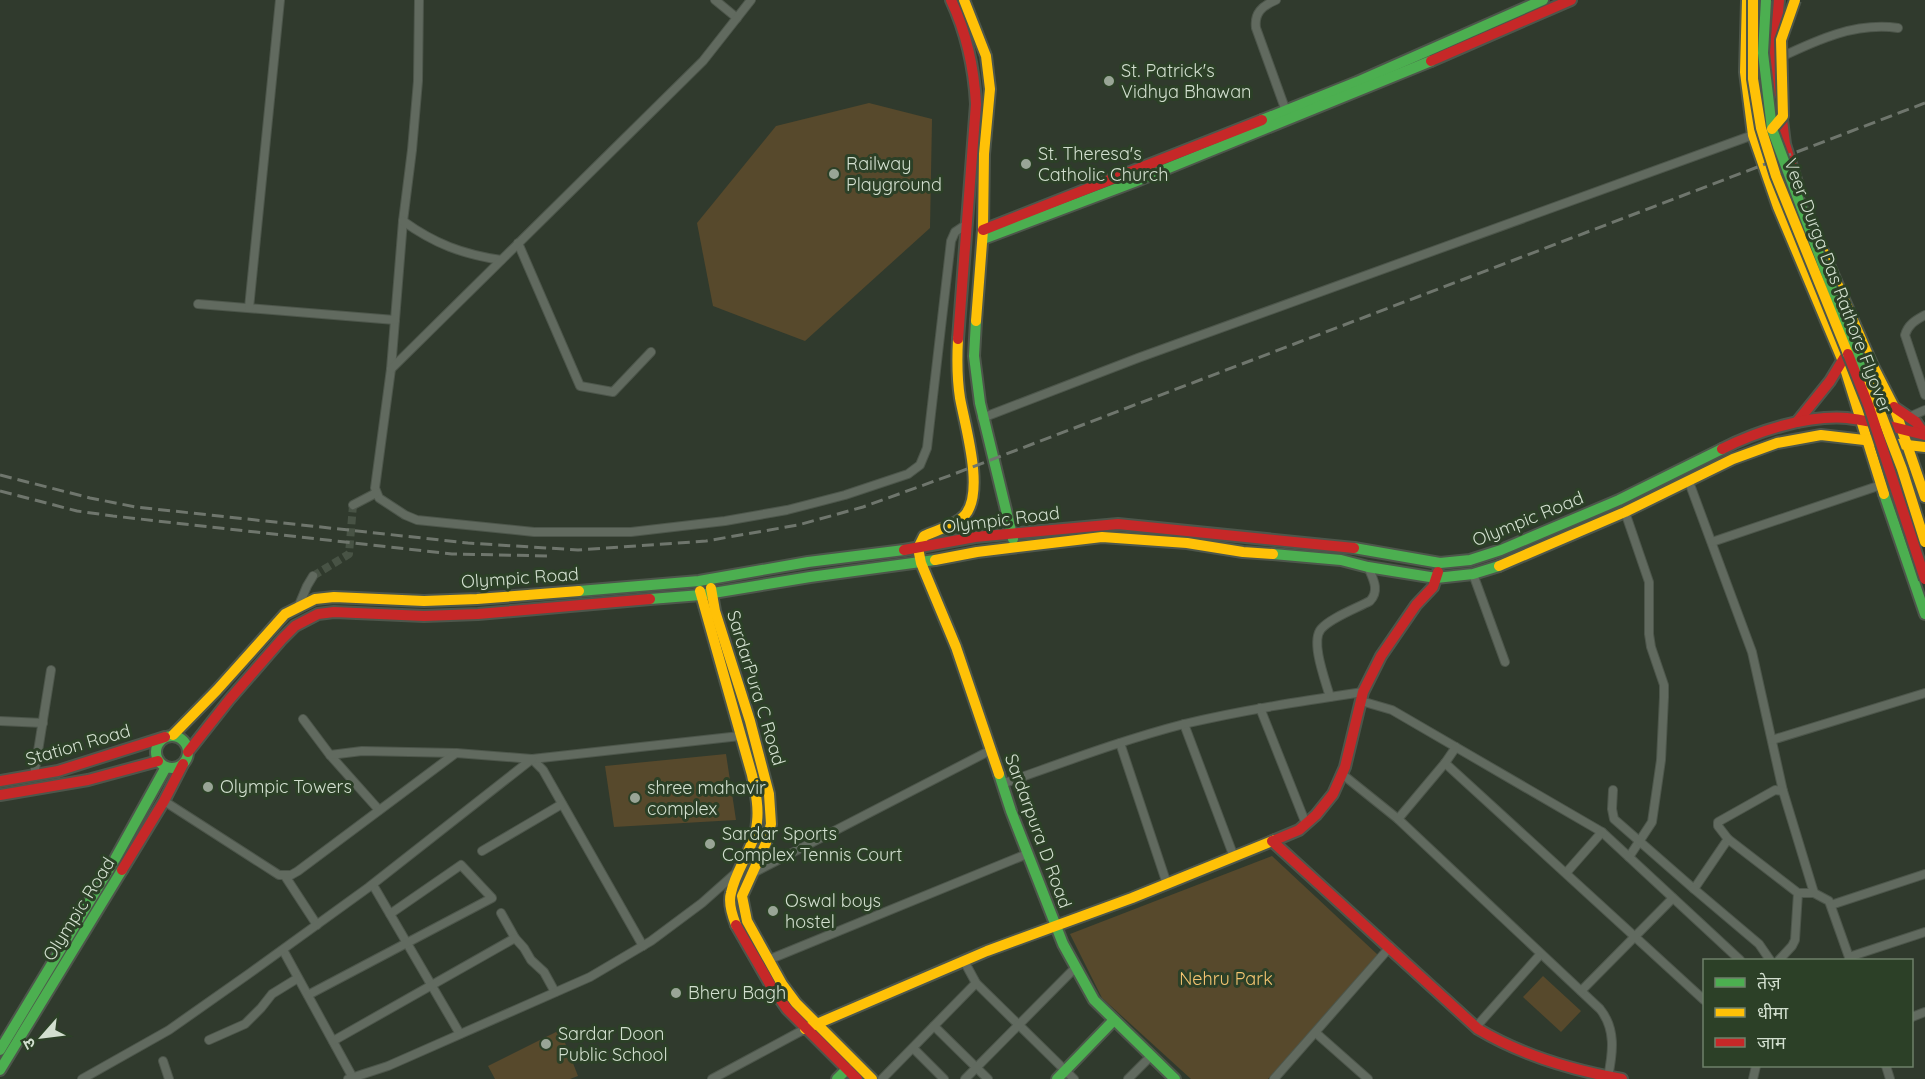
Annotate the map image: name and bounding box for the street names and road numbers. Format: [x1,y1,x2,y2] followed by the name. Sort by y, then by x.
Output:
[1779,155,1898,417] street label: Veer Durga Das Rathore Flyover
[1469,486,1587,551] street label: Olympic Road
[941,501,1061,538] street label: Olympic Road
[460,562,580,593] street label: Olympic Road
[722,607,791,768] street label: SardarPura C Road
[23,719,133,770] street label: Station Road
[1000,751,1077,911] street label: Sardarpura D Road
[38,853,120,965] street label: Olympic Road

